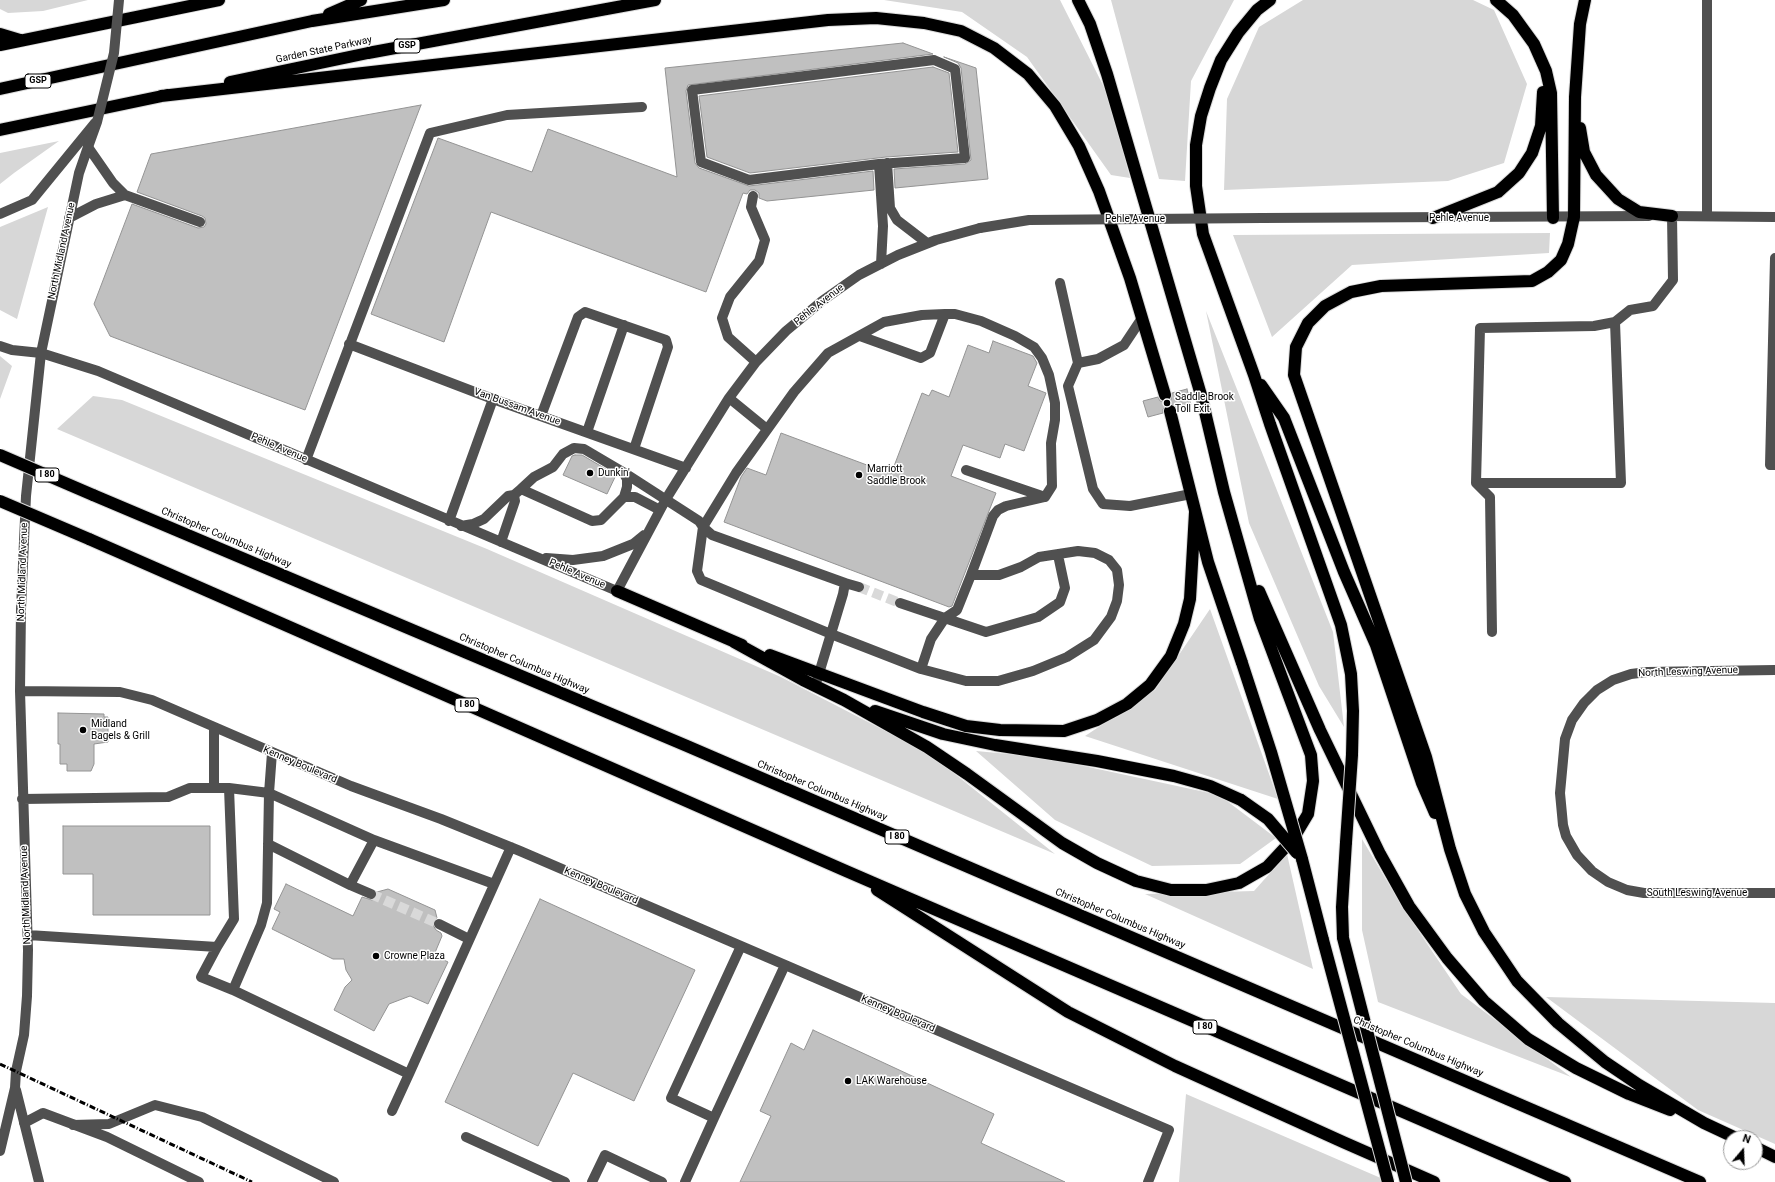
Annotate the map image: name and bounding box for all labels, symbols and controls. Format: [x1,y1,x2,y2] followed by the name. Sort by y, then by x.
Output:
[275,34,373,66] street label: Garden State Parkway
[394,39,420,53] road number: GSP
[25,74,51,88] road number: GSP
[46,201,78,301] street label: North Midland Avenue
[1429,212,1489,224] street label: Pehle Avenue
[1105,213,1165,225] street label: Pehle Avenue
[792,282,846,328] street label: Pehle Avenue
[472,386,562,428] street label: Van Bussam Avenue
[1175,391,1234,414] place label: Saddle Brook Toll Exit
[1162,398,1172,408] marker: Saddle Brook Toll Exit
[249,431,309,465] street label: Pehle Avenue
[867,463,926,486] place label: Marriott Saddle Brook
[598,467,630,479] place label: Dunkin'
[35,468,59,482] road number: I 80
[585,468,595,478] marker: Dunkin'
[854,470,864,480] marker: Marriott Saddle Brook
[159,505,293,571] street label: Christopher Columbus Highway
[15,522,31,622] street label: North Midland Avenue
[547,557,607,591] street label: Pehle Avenue
[457,631,591,697] street label: Christopher Columbus Highway
[1638,664,1738,680] street label: North Leswing Avenue
[455,698,479,712] road number: I 80
[91,718,150,742] place label: Midland Bagels & Grill
[78,725,88,735] marker: Midland Bagels & Grill
[261,744,339,786] street label: Kenney Boulevard
[755,758,889,824] street label: Christopher Columbus Highway
[885,830,909,844] road number: I 80
[18,845,34,945] street label: North Midland Avenue
[562,865,640,907] street label: Kenney Boulevard
[1053,886,1187,952] street label: Christopher Columbus Highway
[1647,887,1747,899] street label: South Leswing Avenue
[384,950,445,962] place label: Crowne Plaza
[371,951,381,961] marker: Crowne Plaza
[859,993,937,1035] street label: Kenney Boulevard
[1351,1014,1485,1080] street label: Christopher Columbus Highway
[1193,1020,1217,1034] road number: I 80
[856,1075,927,1087] place label: LAK Warehouse
[843,1076,853,1086] marker: LAK Warehouse
[1723,1130,1763,1170] north arrow
[1741,1132,1753,1147] text: N

